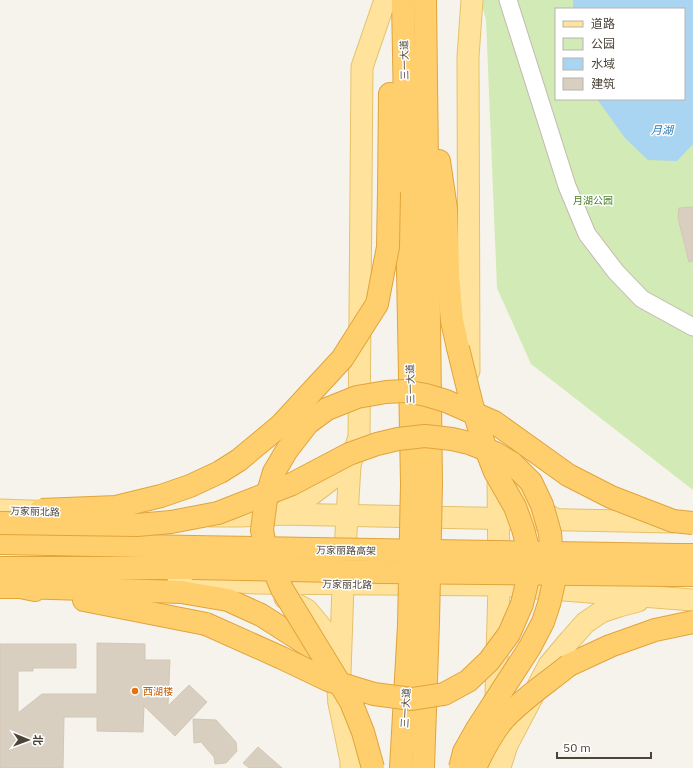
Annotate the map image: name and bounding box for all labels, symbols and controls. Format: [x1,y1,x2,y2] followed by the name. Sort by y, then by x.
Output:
[555,8,685,100] legend
[591,16,615,31] text: 道路
[591,36,615,51] text: 公园
[398,40,411,80] street label: 三一大道
[591,56,615,71] text: 水域
[591,76,615,91] text: 建筑
[651,123,675,137] water label: 月湖
[573,194,613,207] park label: 月湖公园
[404,364,417,404] street label: 三一大道
[10,504,60,519] street label: 万家丽北路
[316,543,376,558] street label: 万家丽路高架
[322,578,372,591] street label: 万家丽北路
[143,685,173,698] place label: 西湖楼
[130,686,140,696] marker: 西湖楼
[398,688,413,728] street label: 三一大道
[8,720,48,760] north arrow
[557,734,651,760] scale bar
[31,735,45,746] text: 北
[563,740,591,755] text: 50 m

